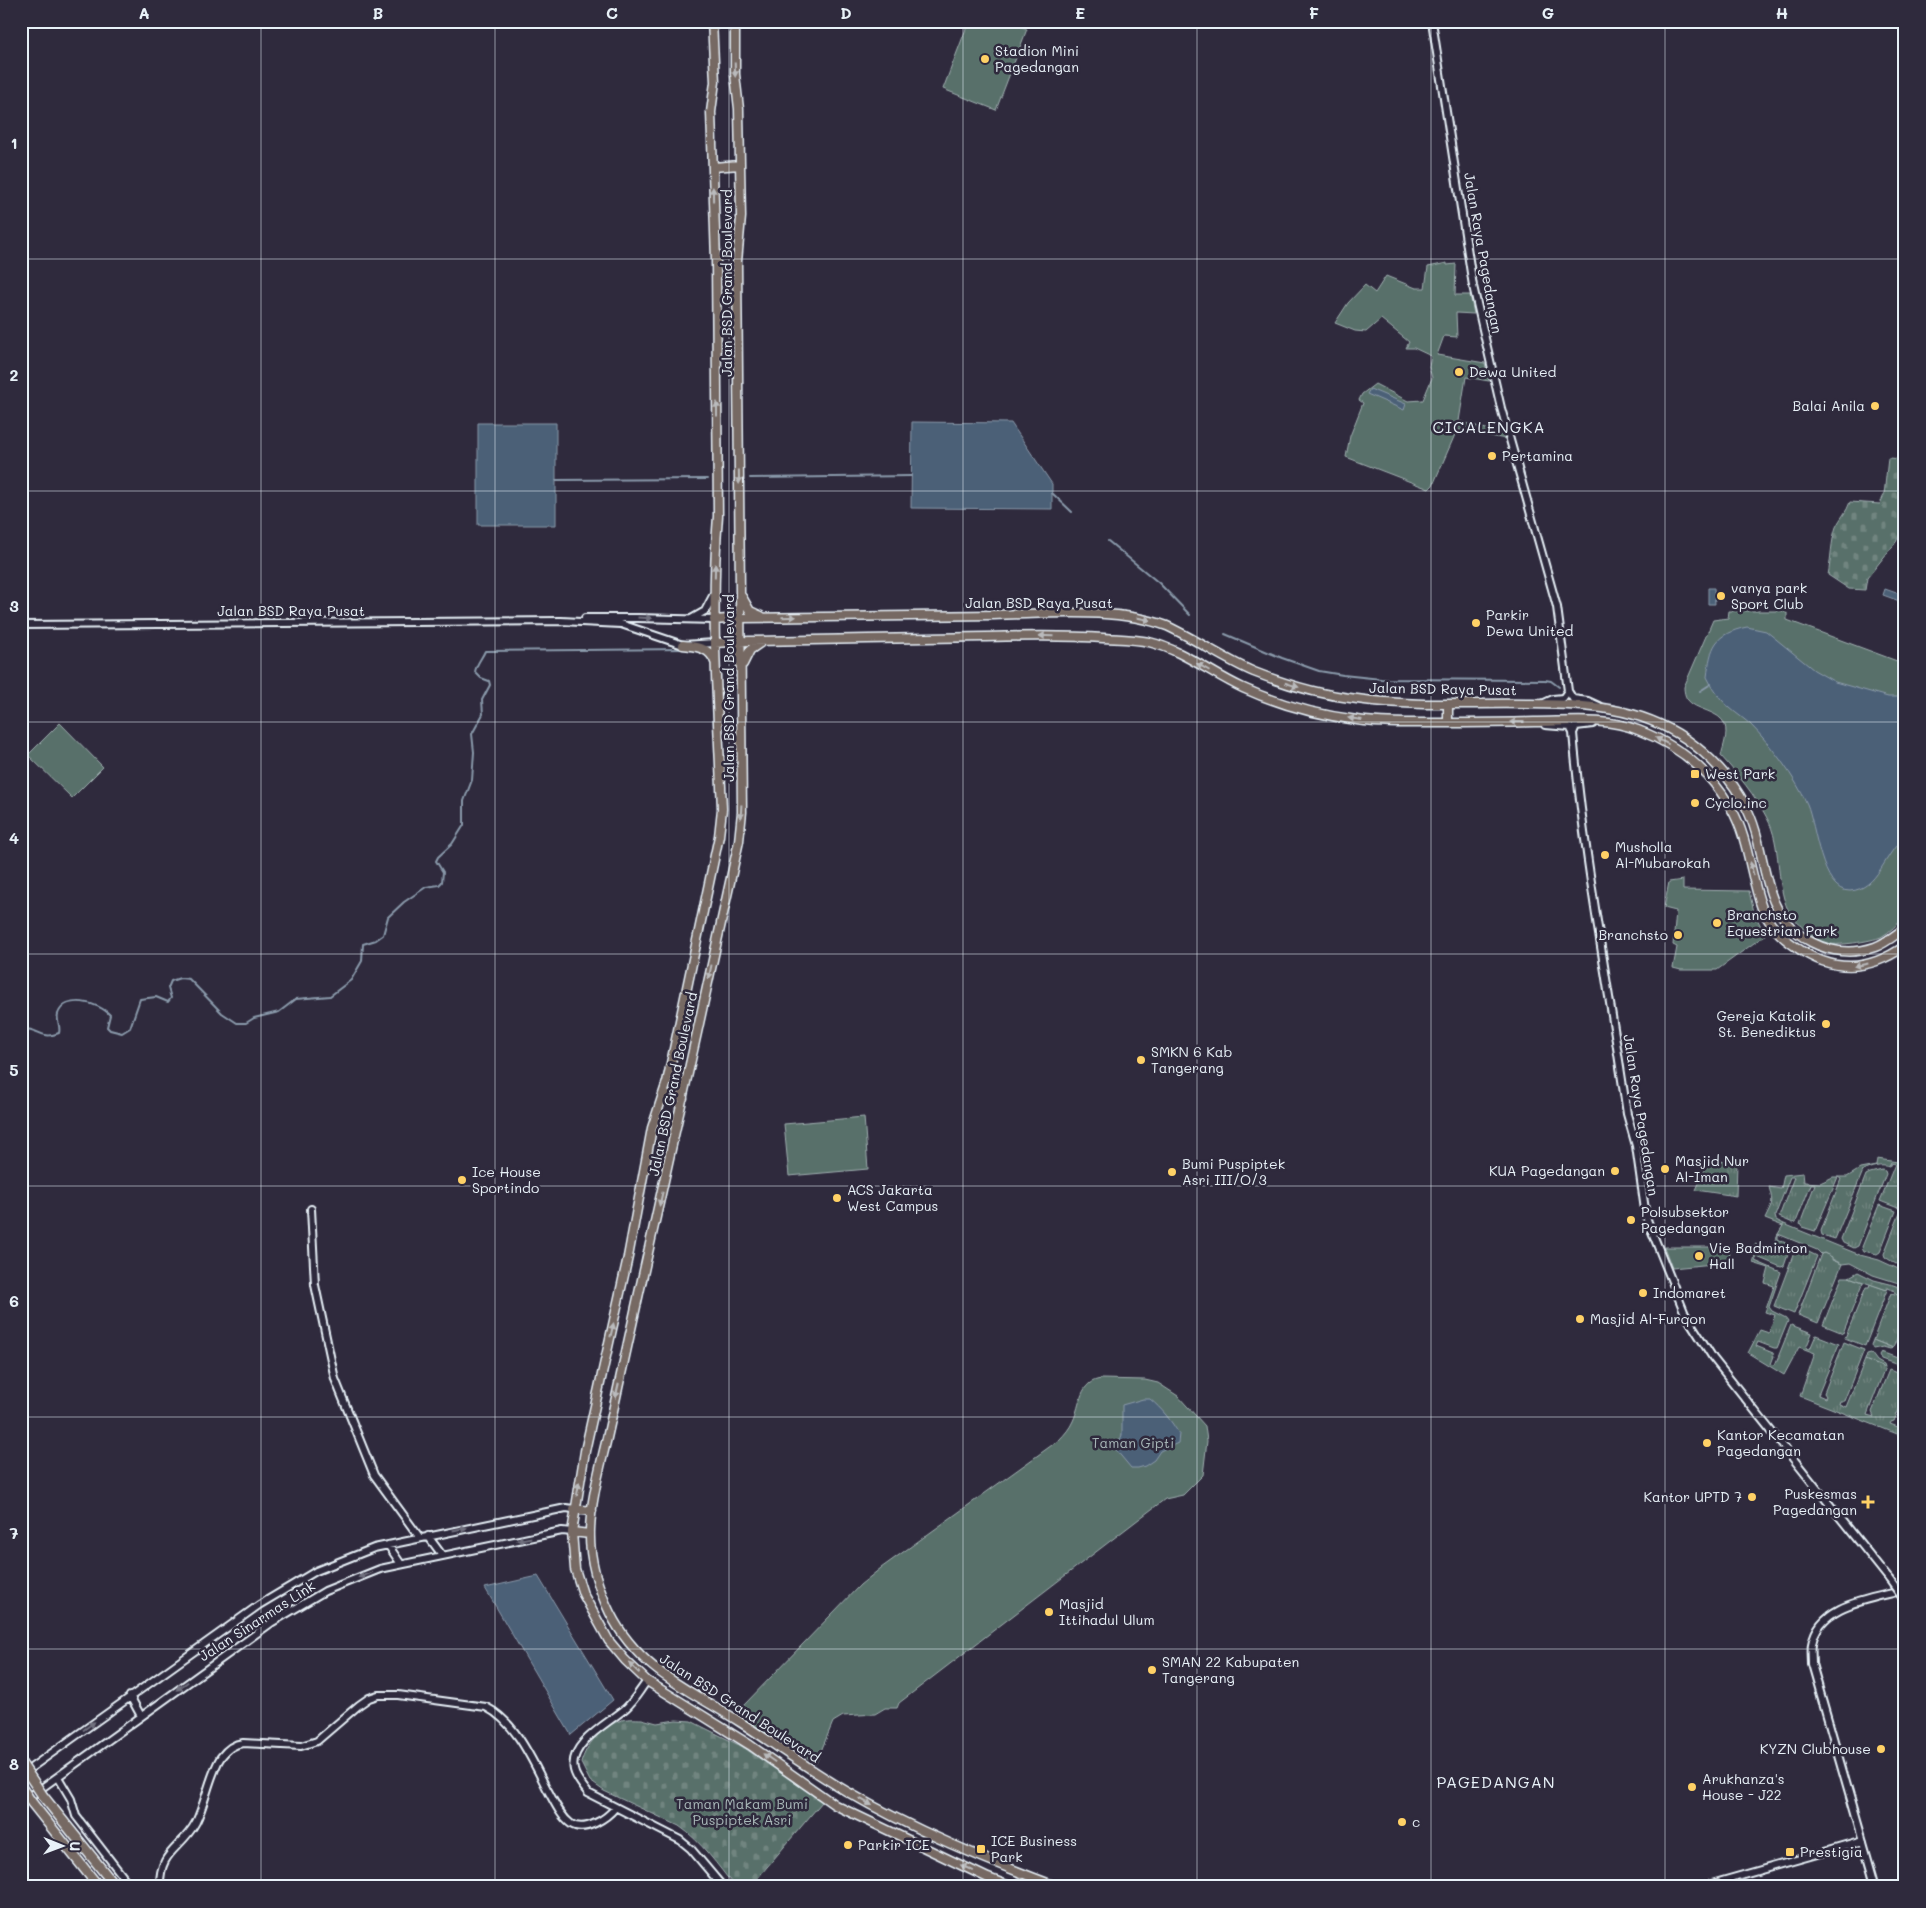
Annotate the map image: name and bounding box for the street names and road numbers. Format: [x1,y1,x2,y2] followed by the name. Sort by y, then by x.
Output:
[1460,171,1507,335] street label: Jalan Raya Pagedangan
[717,189,736,377] street label: Jalan BSD Grand Boulevard
[965,593,1113,612] street label: Jalan BSD Raya Pusat
[719,594,738,782] street label: Jalan BSD Grand Boulevard
[217,601,365,620] street label: Jalan BSD Raya Pusat
[1369,678,1517,699] street label: Jalan BSD Raya Pusat
[644,990,701,1178] street label: Jalan BSD Grand Boulevard
[1619,1033,1664,1197] street label: Jalan Raya Pagedangan
[195,1576,318,1665] street label: Jalan Sinarmas Link
[656,1649,824,1767] street label: Jalan BSD Grand Boulevard

